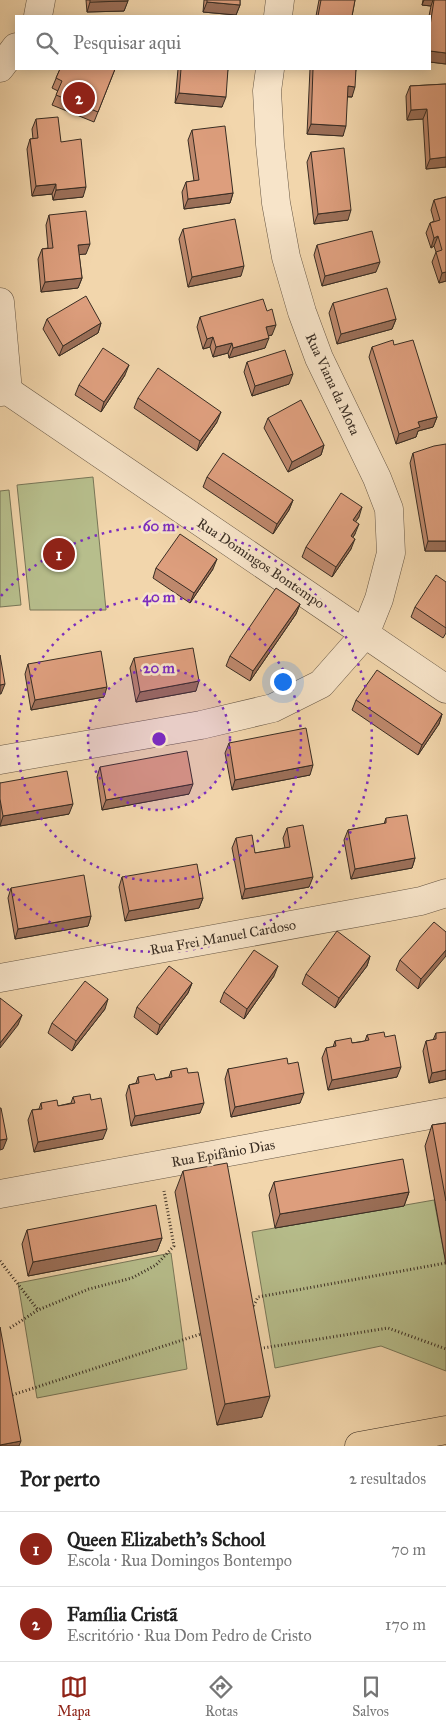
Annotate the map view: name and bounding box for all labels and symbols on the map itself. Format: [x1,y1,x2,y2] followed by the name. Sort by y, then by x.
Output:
[63,79,95,117] pin: 2
[302,331,364,438] street label: Rua Viana da Mota
[194,514,328,612] street label: Rua Domingos Bontempo
[143,517,176,535] text: 60 m
[43,535,75,573] pin: 1
[143,588,176,607] text: 40 m
[143,659,175,677] text: 20 m
[270,669,296,695] your location
[150,730,168,748] centre of rings
[149,916,297,959] street label: Rua Frei Manuel Cardoso
[170,1136,276,1171] street label: Rua Epifânio Dias

